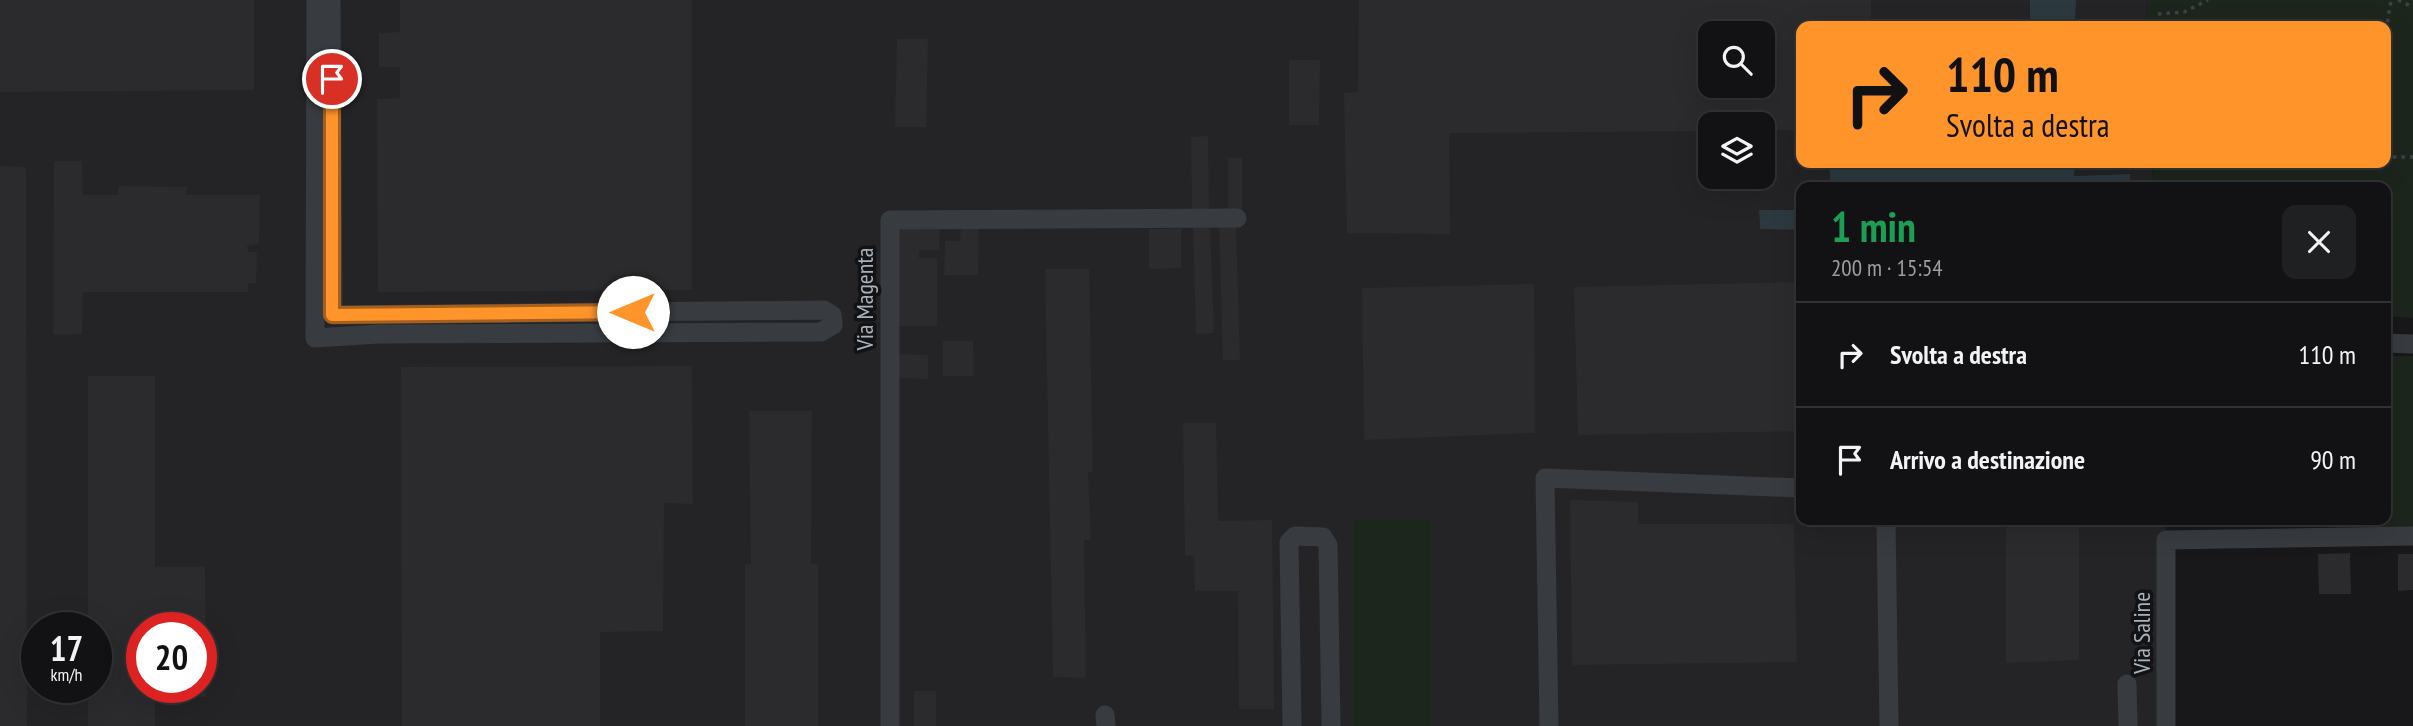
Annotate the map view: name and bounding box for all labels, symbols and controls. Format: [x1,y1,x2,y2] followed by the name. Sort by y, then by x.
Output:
[1698,21,1775,189] map controls
[1698,21,1775,98] button: search
[1946,42,2059,106] text: 110 m
[302,49,362,109] pin
[1831,49,1922,140] icon: right
[313,60,351,98] icon: arrive
[1946,104,2110,146] text: Svolta a destra
[1698,112,1775,189] button: layers
[1831,199,1916,254] text: 1 min
[2282,205,2356,279] button: close
[849,248,880,351] street label: Via Magenta
[1831,253,1943,282] text: 200 m · 15:54
[596,275,670,349] position arrow
[1831,336,1869,374] icon: right
[1890,338,2027,371] text: Svolta a destra
[2298,338,2356,371] text: 110 m
[1831,441,1869,479] icon: arrive
[1890,443,2085,476] text: Arrivo a destinazione
[2310,443,2356,476] text: 90 m
[2126,592,2157,675] street label: Via Saline
[126,612,217,703] speed limit sign: 20
[50,625,83,671] text: 17
[51,663,82,686] text: km/h

